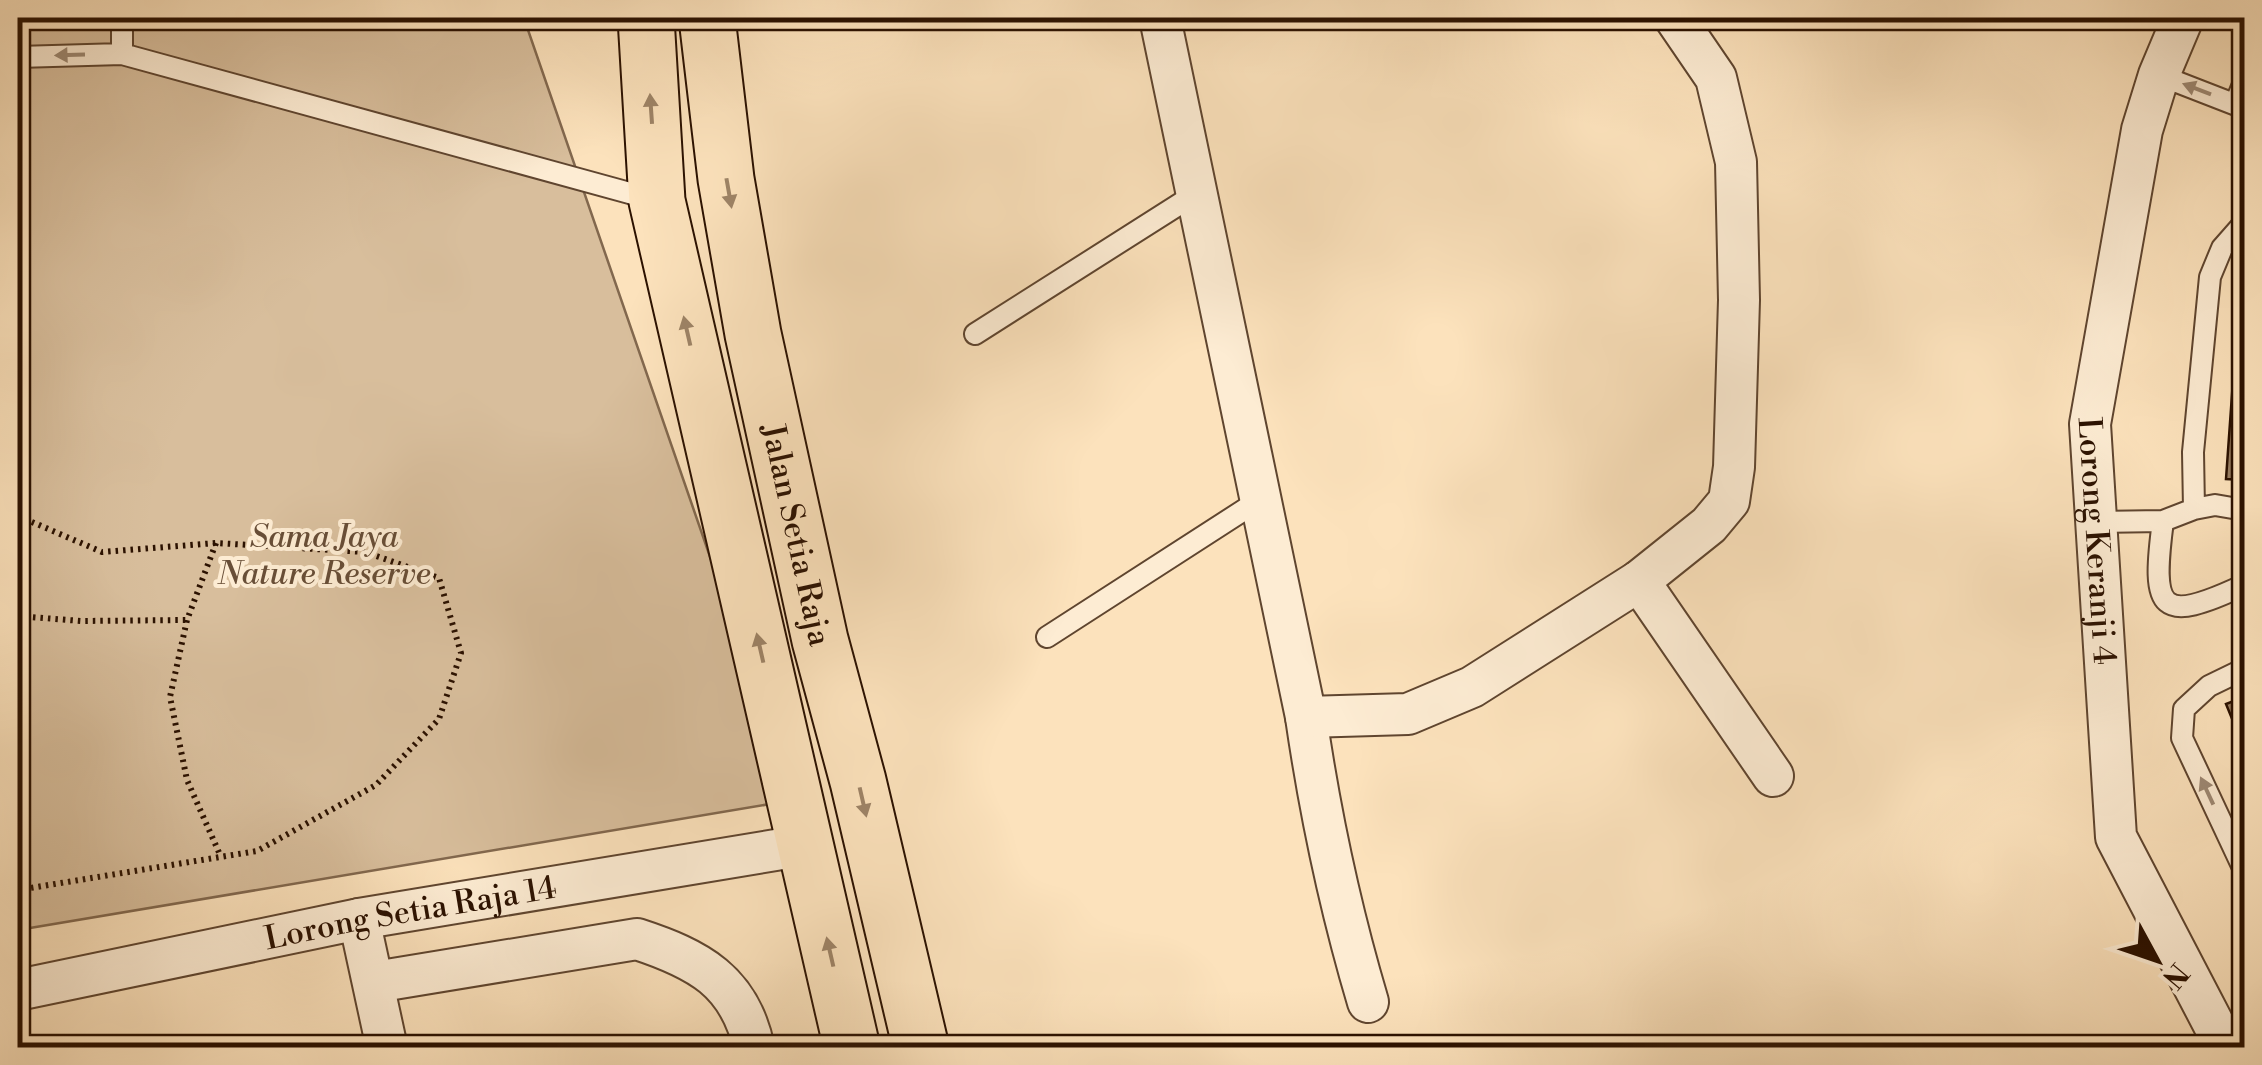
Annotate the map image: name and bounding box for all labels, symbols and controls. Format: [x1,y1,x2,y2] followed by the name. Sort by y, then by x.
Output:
[53,48,85,64] one-way arrow
[2181,81,2211,97] one-way arrow
[643,93,659,125] one-way arrow
[721,178,737,209] one-way arrow
[679,315,694,346] one-way arrow
[2069,416,2124,666] street label: Lorong Keranji 4
[752,419,840,650] street label: Jalan Setia Raja
[216,517,431,594] park label: Sama Jaya Nature Reserve
[752,632,767,663] one-way arrow
[2199,776,2216,805] one-way arrow
[856,787,871,818] one-way arrow
[261,868,559,959] street label: Lorong Setia Raja 14
[2107,910,2207,1010] north arrow
[822,936,837,967] one-way arrow
[2154,955,2196,995] text: N

